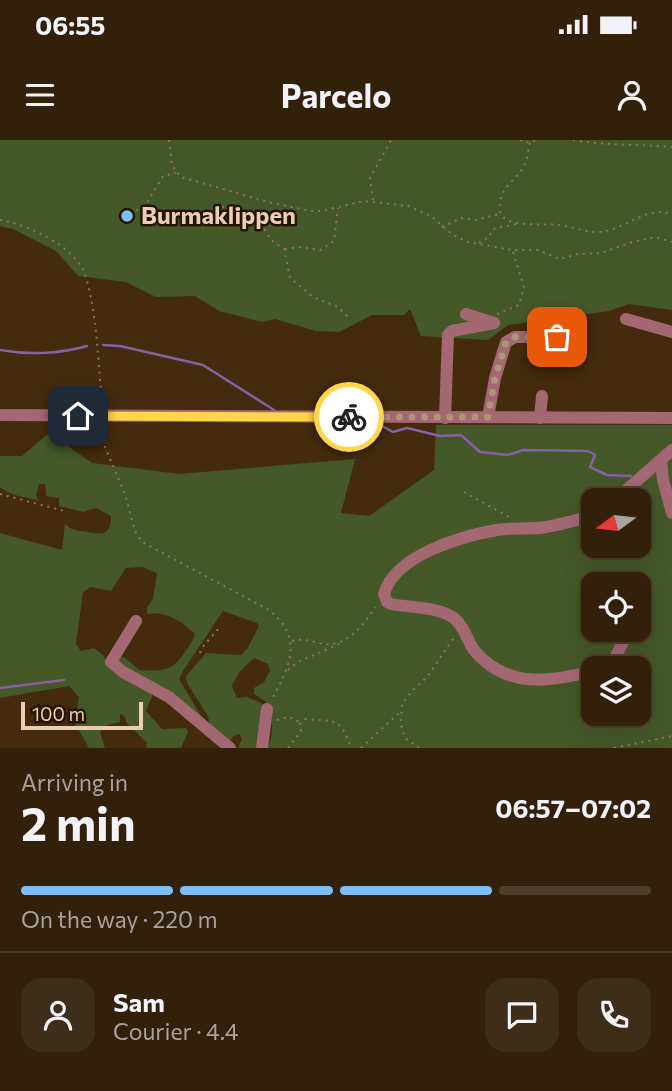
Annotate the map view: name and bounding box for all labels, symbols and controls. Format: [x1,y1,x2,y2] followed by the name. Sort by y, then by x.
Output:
[35,9,106,40] text: 06:55
[281,75,391,115] text: Parcelo
[21,76,59,114] icon: menu
[613,76,651,114] icon: person
[141,200,296,229] place label: Burmaklippen
[119,208,135,224] marker: Burmaklippen
[527,307,587,367] pin
[538,318,576,356] icon: bag
[314,382,384,452] courier
[48,386,108,446] pin
[59,397,97,435] icon: home
[330,398,368,436] icon: bike
[581,488,651,558] north arrow
[581,488,651,726] map controls
[581,572,651,642] button: locate
[581,656,651,726] button: layers
[21,699,144,731] scale bar
[32,702,85,725] text: 100 m
[21,768,128,796] text: Arriving in
[495,792,651,823] text: 06:57–07:02
[21,794,136,850] text: 2 min
[21,905,218,933] text: On the way · 220 m
[21,978,95,1052] button: person
[485,978,559,1052] button: chat
[577,978,651,1052] button: phone
[113,986,165,1017] text: Sam
[113,1017,239,1045] text: Courier · 4.4

